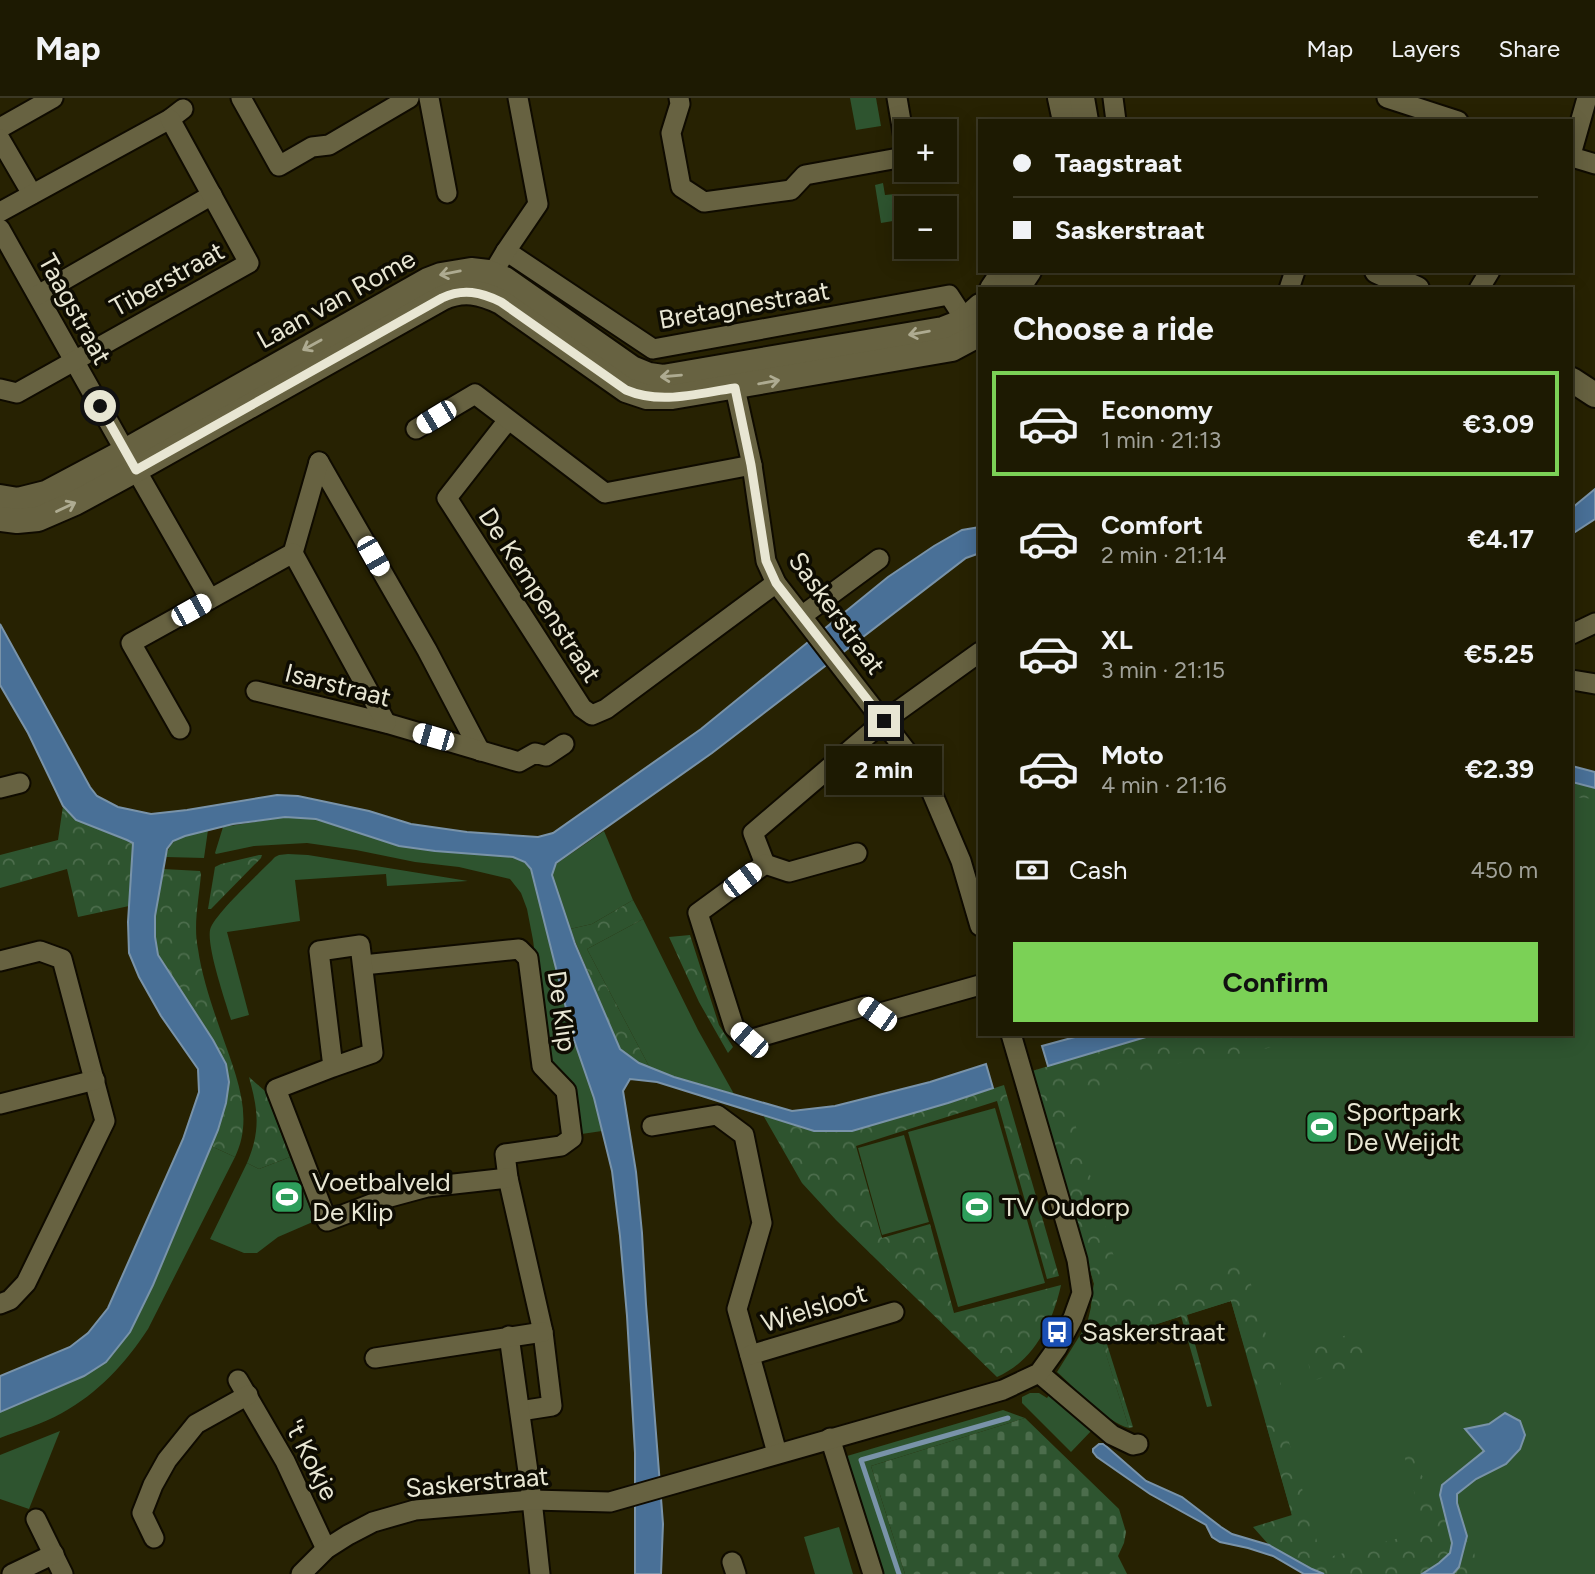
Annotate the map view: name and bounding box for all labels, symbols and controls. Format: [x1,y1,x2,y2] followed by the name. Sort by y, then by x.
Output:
[35,29,101,68] text: Map
[1306,34,1353,63] text: Map
[1391,34,1460,63] text: Layers
[1498,34,1560,63] text: Share
[894,119,957,259] map controls
[894,119,957,182] button: +
[1055,147,1182,179] text: Taagstraat
[894,196,957,259] button: −
[1055,214,1205,246] text: Saskerstraat
[104,234,230,323] street label: Tiberstraat
[251,242,421,356] street label: Laan van Rome
[32,248,119,370] street label: Taagstraat
[439,267,462,281] one-way arrow
[656,274,832,336] street label: Bretagnestraat
[1013,310,1214,348] text: Choose a ride
[908,327,931,340] one-way arrow
[303,338,323,352] one-way arrow
[660,370,683,383] one-way arrow
[757,374,780,388] one-way arrow
[84,390,116,422] route start
[1017,392,1080,455] icon: car
[1101,394,1213,426] text: Economy
[413,397,460,437] car
[1463,408,1534,440] text: €3.09
[1101,426,1221,454] text: 1 min · 21:13
[54,500,76,513] one-way arrow
[472,502,608,688] street label: De Kempenstraat
[1017,507,1080,570] icon: car
[1101,509,1203,541] text: Comfort
[1468,523,1534,555] text: €4.17
[354,533,393,579] car
[1101,541,1226,569] text: 2 min · 21:14
[782,545,892,681] street label: Saskerstraat
[168,591,215,629] car
[1017,622,1080,685] icon: car
[1101,624,1133,656] text: XL
[1464,638,1534,670] text: €5.25
[282,656,395,714] street label: Isarstraat
[1101,656,1225,684] text: 3 min · 21:15
[868,705,900,737] route end
[410,721,457,753] car
[1017,737,1080,800] icon: car
[1101,739,1164,771] text: Moto
[826,746,942,794] callout: 2 min
[1465,753,1534,785] text: €2.39
[855,756,913,784] text: 2 min
[1101,771,1227,799] text: 4 min · 21:16
[1013,851,1051,889] icon: cash
[1069,854,1128,886] text: Cash
[1470,856,1538,884] text: 450 m
[719,859,766,901] car
[1013,942,1538,1022] button: Confirm
[540,968,584,1054] street label: De Klip
[854,993,901,1035] car
[727,1018,772,1062] car
[1346,1096,1461,1158] place label: Sportpark De Weijdt
[1303,1108,1341,1146] sports icon: Sportpark De Weijdt
[312,1166,451,1228] place label: Voetbalveld De Klip
[268,1178,306,1216] sports icon: Voetbalveld De Klip
[958,1188,996,1226] sports icon: TV Oudorp
[1002,1191,1130,1223] place label: TV Oudorp
[757,1277,871,1339] street label: Wielsloot
[1038,1313,1076,1351] bus stop icon: Saskerstraat
[1082,1316,1226,1348] place label: Saskerstraat
[278,1414,346,1506] street label: 't Kokje
[404,1460,550,1504] street label: Saskerstraat

